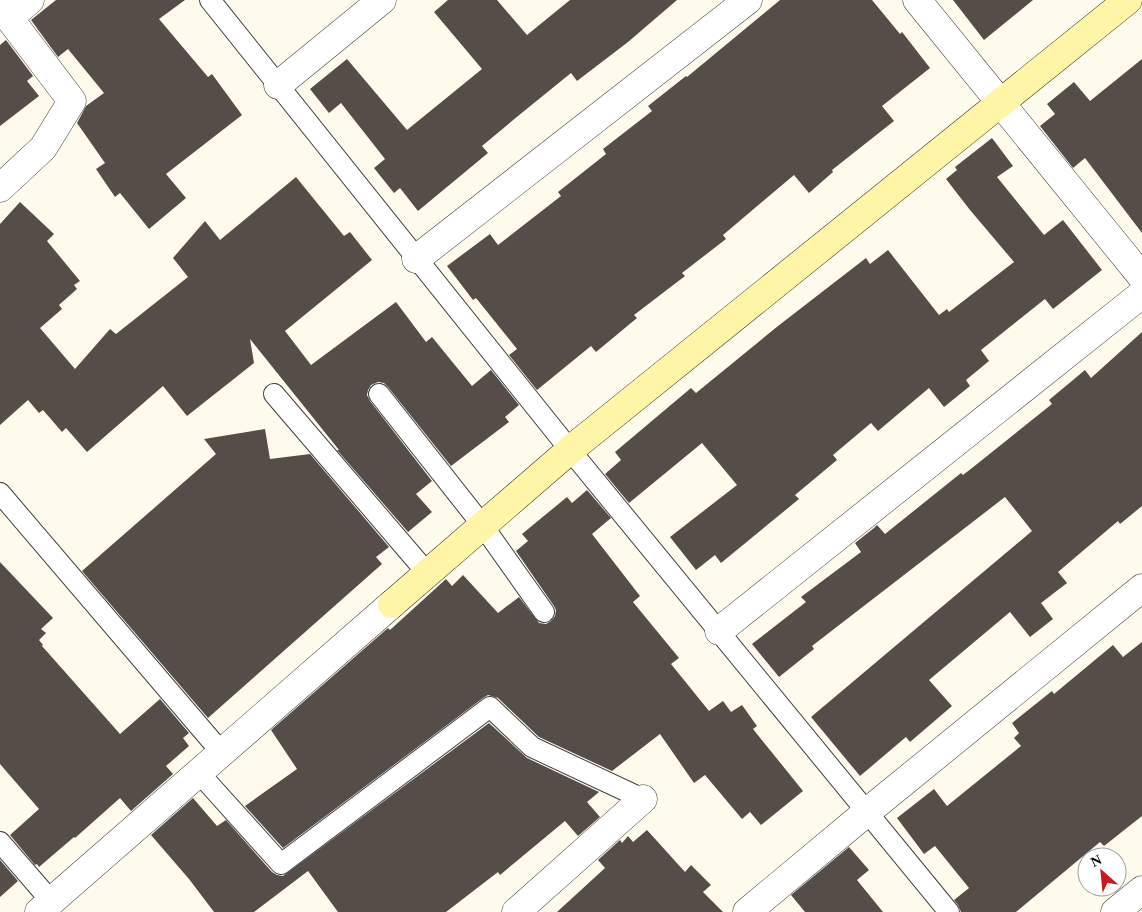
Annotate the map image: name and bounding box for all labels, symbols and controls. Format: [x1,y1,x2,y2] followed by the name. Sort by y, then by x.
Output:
[1077,847,1127,897] north arrow
[1088,852,1104,870] text: N

